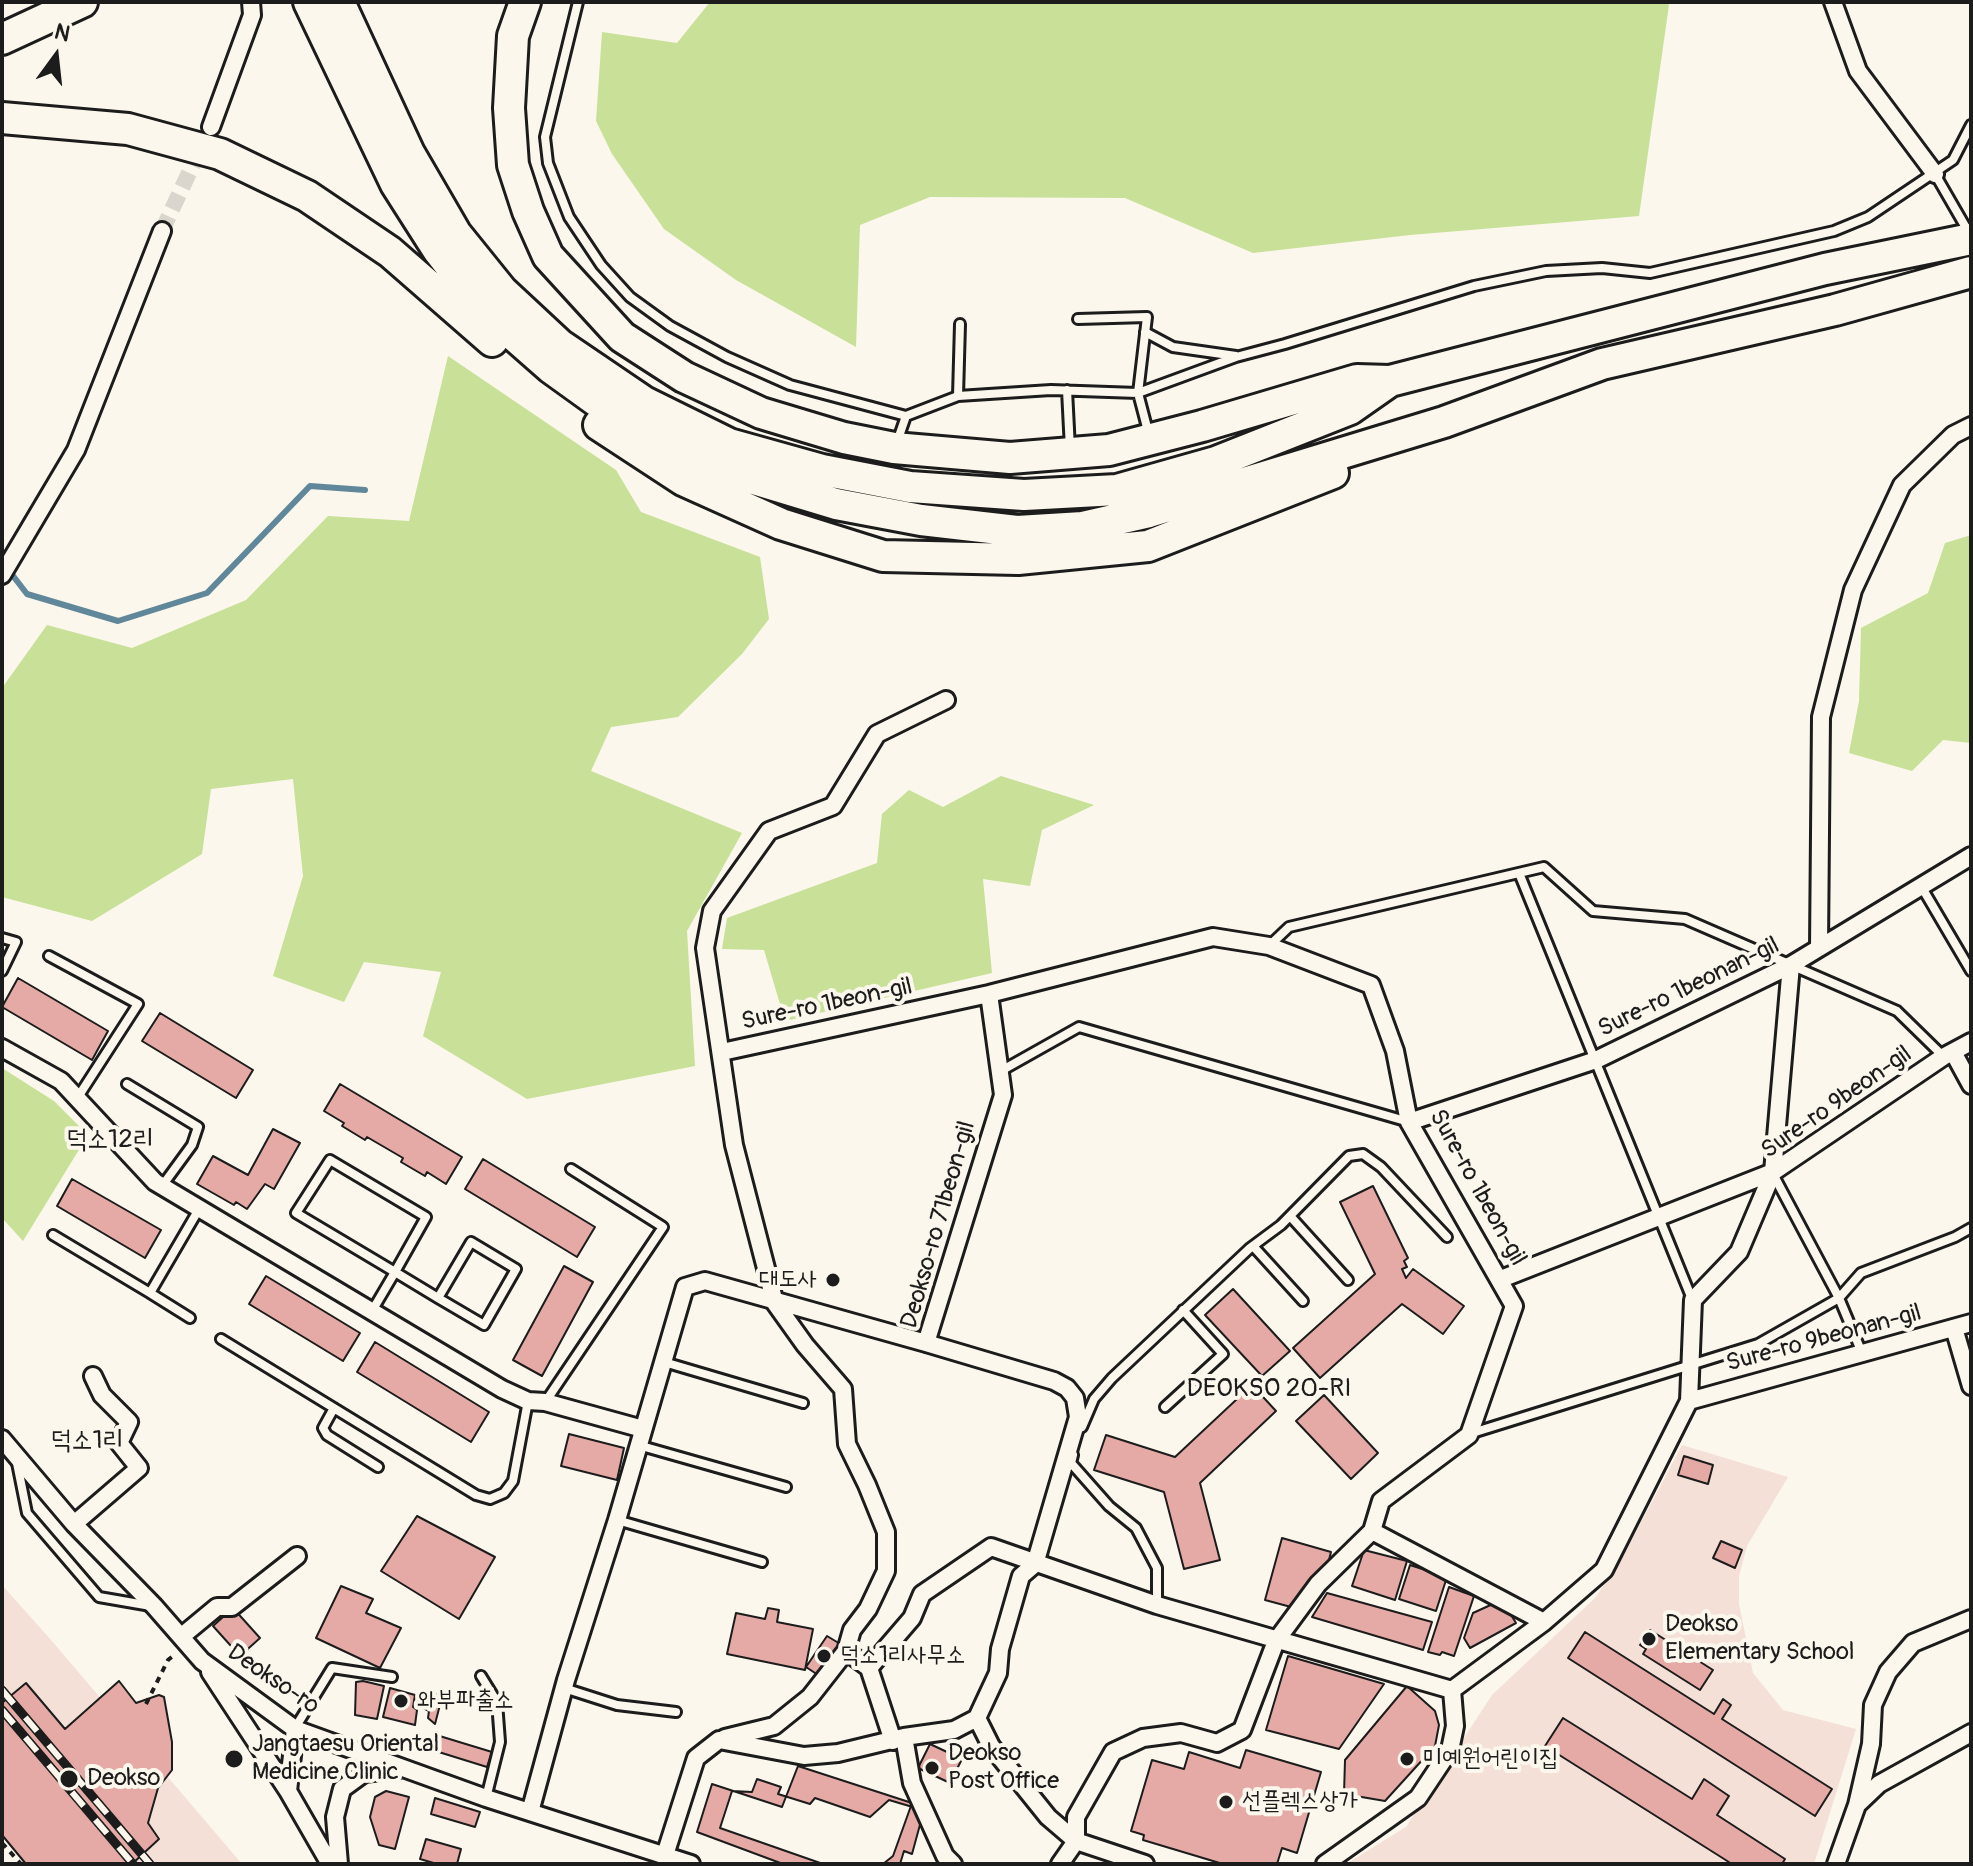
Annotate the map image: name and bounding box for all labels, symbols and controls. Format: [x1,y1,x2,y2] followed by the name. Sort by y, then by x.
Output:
[16,16,96,96] north arrow
[51,17,73,48] text: N
[1594,932,1784,1044] street label: Sure-ro 1beonan-gil
[739,973,915,1037] street label: Sure-ro 1beon-gil
[1756,1040,1918,1166] street label: Sure-ro 9beon-gil
[1422,1105,1532,1271] street label: Sure-ro 1beon-gil
[896,1118,982,1332] street label: Deokso-ro 71beon-gil
[66,1124,154,1156] district label: 덕소12리
[759,1266,817,1294] place label: 대도사
[824,1271,842,1289] marker: 대도사
[1723,1299,1925,1379] street label: Sure-ro 9beonan-gil
[1174,1373,1364,1405] district label: DEOKSO 20-RI
[51,1425,123,1457] district label: 덕소1리
[1665,1611,1855,1667] place label: Deokso Elementary School
[1640,1630,1658,1648] marker: Deokso Elementary School
[222,1639,324,1721] street label: Deokso-ro
[840,1642,965,1670] place label: 덕소1리사무소
[815,1647,833,1665] marker: 덕소1리사무소
[417,1687,514,1715] place label: 와부파출소
[392,1692,410,1710] marker: 와부파출소
[252,1731,439,1787] place label: Jangtaesu Oriental Medicine Clinic
[948,1740,1059,1796] place label: Deokso Post Office
[1423,1745,1558,1773] place label: 미예원어린이집
[223,1748,245,1770] marker: Jangtaesu Oriental Medicine Clinic
[1398,1750,1416,1768] marker: 미예원어린이집
[923,1759,941,1777] marker: Deokso Post Office
[87,1765,160,1793] place label: Deokso
[58,1768,80,1790] marker: Deokso
[1242,1788,1358,1816] place label: 선플렉스상가
[1217,1793,1235,1811] marker: 선플렉스상가

